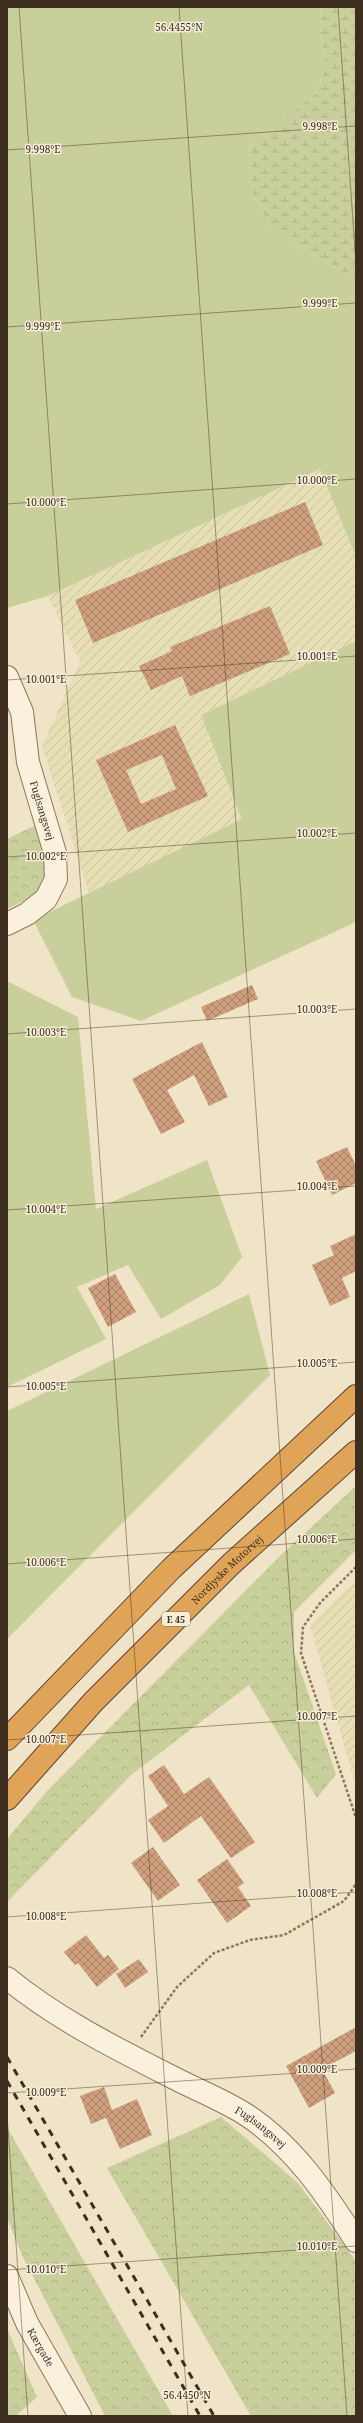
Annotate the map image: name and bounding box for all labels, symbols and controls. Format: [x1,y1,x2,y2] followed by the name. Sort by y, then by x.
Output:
[155,20,203,34] text: 56.4455°N
[302,119,338,133] text: 9.998°E
[25,142,61,156] text: 9.998°E
[302,296,338,310] text: 9.999°E
[25,319,61,333] text: 9.999°E
[297,473,337,487] text: 10.000°E
[26,495,66,509] text: 10.000°E
[297,649,337,663] text: 10.001°E
[26,672,66,686] text: 10.001°E
[27,779,58,842] street label: Fuglsangsvej
[297,826,337,840] text: 10.002°E
[26,849,66,863] text: 10.002°E
[297,1002,337,1016] text: 10.003°E
[26,1025,66,1039] text: 10.003°E
[297,1179,337,1193] text: 10.004°E
[26,1202,66,1216] text: 10.004°E
[297,1356,337,1370] text: 10.005°E
[26,1379,66,1393] text: 10.005°E
[188,1532,266,1607] street label: Nordjyske Motorvej
[297,1532,337,1546] text: 10.006°E
[26,1555,66,1569] text: 10.006°E
[162,1612,190,1626] road number: E 45
[297,1709,337,1723] text: 10.007°E
[26,1732,66,1746] text: 10.007°E
[297,1886,337,1900] text: 10.008°E
[26,1909,66,1923] text: 10.008°E
[297,2062,337,2076] text: 10.009°E
[26,2085,66,2099] text: 10.009°E
[233,2103,289,2151] street label: Fuglsangsvej
[297,2239,337,2253] text: 10.010°E
[26,2262,66,2276] text: 10.010°E
[24,2325,57,2369] street label: Kærgade
[163,2388,211,2402] text: 56.4450°N

